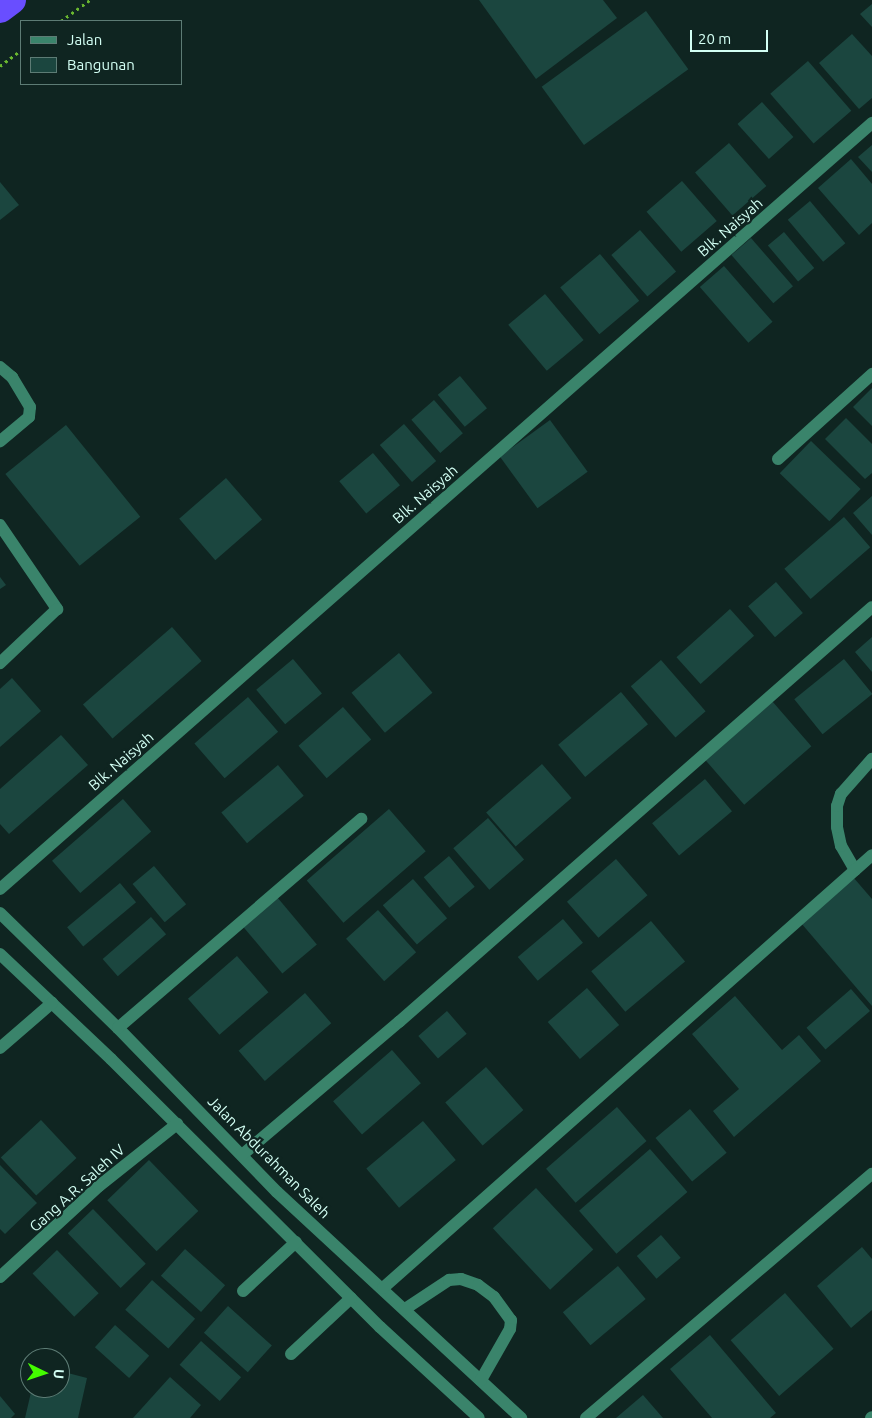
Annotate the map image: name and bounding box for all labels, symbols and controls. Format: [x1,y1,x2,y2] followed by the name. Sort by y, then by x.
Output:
[20,20,182,85] legend
[692,20,770,52] scale bar
[698,30,731,47] text: 20 m
[67,31,102,48] text: Jalan
[67,56,135,73] text: Bangunan
[694,194,766,260] street label: Blk. Naisyah
[389,461,461,527] street label: Blk. Naisyah
[85,728,157,794] street label: Blk. Naisyah
[204,1092,334,1222] street label: Jalan Abdurahman Saleh
[26,1141,128,1235] street label: Gang A.R. Saleh IV
[20,1348,70,1398] north arrow
[51,1369,67,1379] text: U

